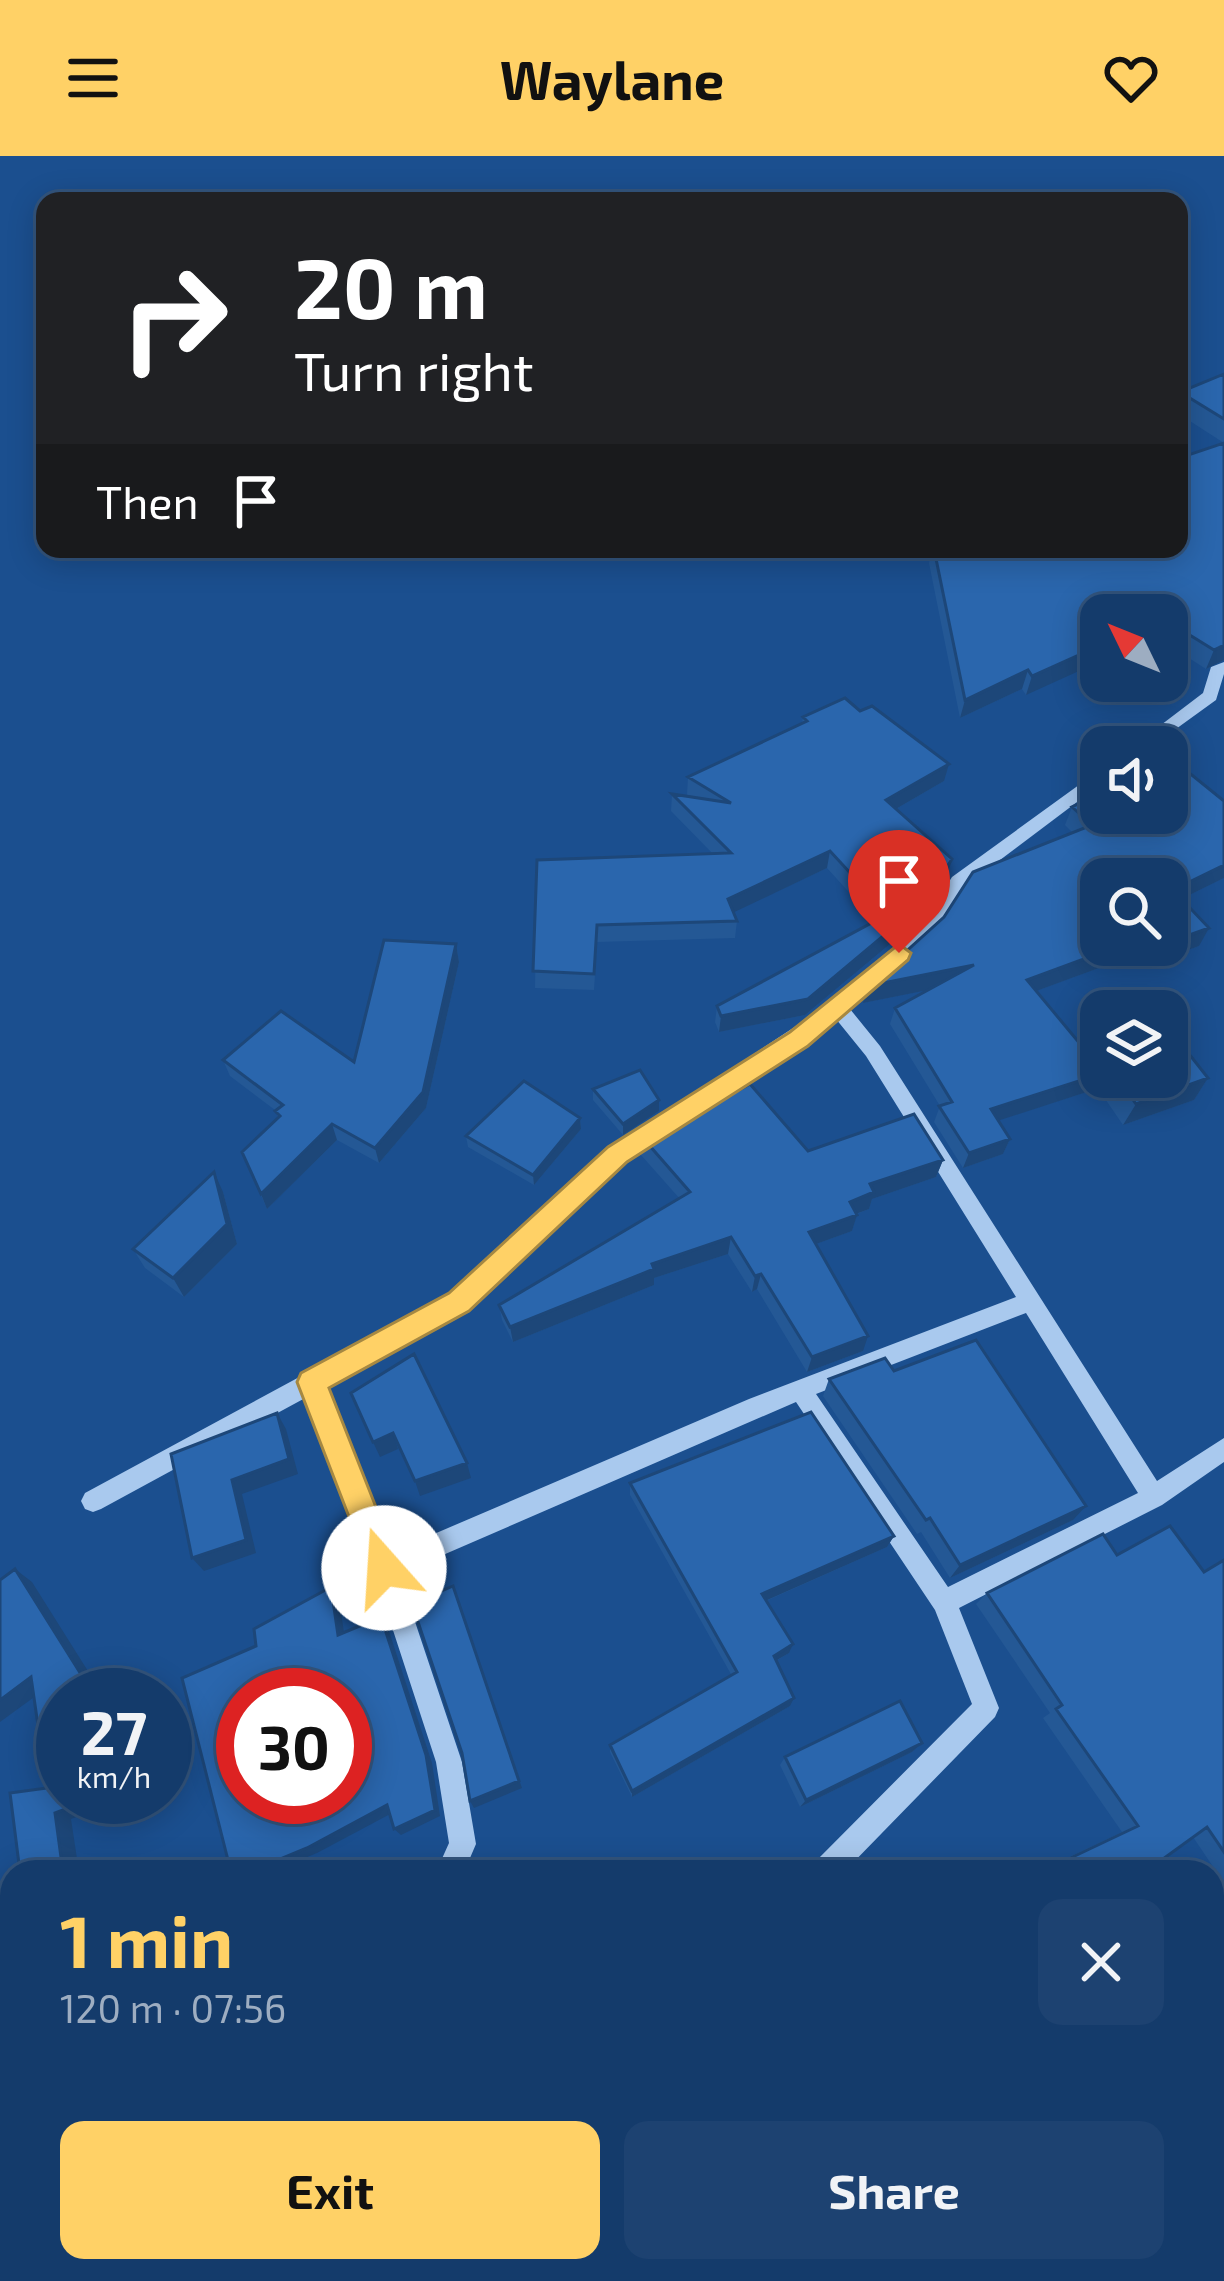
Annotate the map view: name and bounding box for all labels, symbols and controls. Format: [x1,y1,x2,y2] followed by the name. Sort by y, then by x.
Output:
[60,45,126,111] icon: menu
[1098,45,1164,111] icon: heart
[500,46,724,111] text: Waylane
[294,235,488,336] text: 20 m
[96,240,252,396] icon: right
[294,337,534,402] text: Turn right
[223,468,289,534] icon: arrive
[96,474,199,528] text: Then
[1080,594,1188,702] north arrow
[1080,594,1188,1098] map controls
[1080,726,1188,834] button: sound
[848,830,950,953] pin
[866,848,932,914] icon: arrive
[1080,858,1188,966] button: search
[1080,990,1188,1098] button: layers
[321,1505,447,1631] position arrow
[216,1668,372,1824] speed limit sign: 30
[81,1695,147,1767] text: 27
[77,1758,151,1794] text: km/h
[60,1896,233,1982] text: 1 min
[1038,1899,1164,2025] button: close
[60,1984,286,2031] text: 120 m · 07:56
[60,2121,600,2259] button: Exit
[624,2121,1164,2259] button: Share

